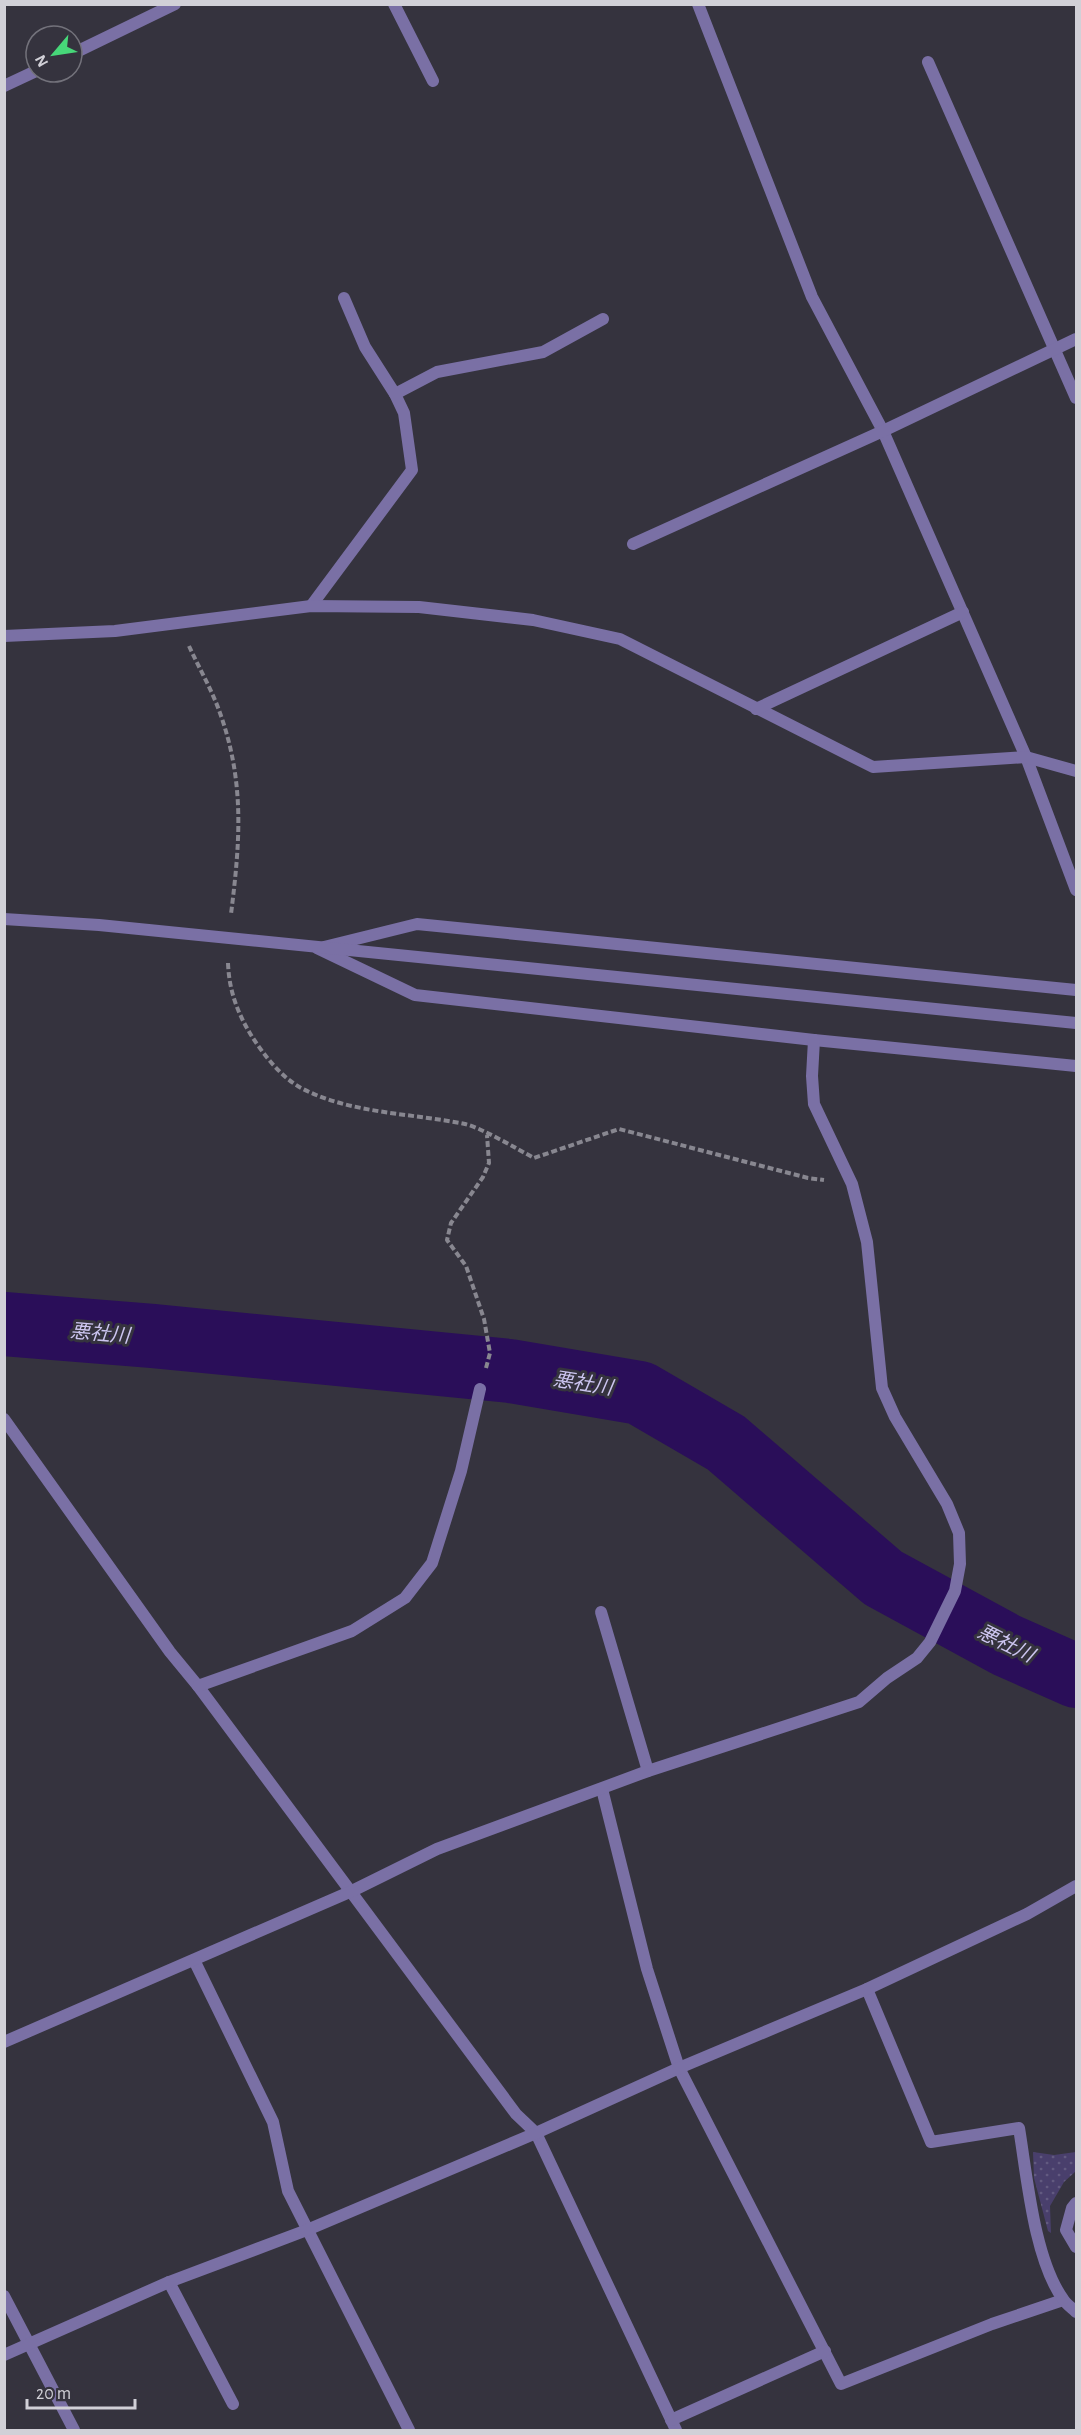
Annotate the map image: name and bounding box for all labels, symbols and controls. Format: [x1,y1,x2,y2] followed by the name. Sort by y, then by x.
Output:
[24,24,84,84] north arrow
[32,52,51,70] text: N
[69,1320,133,1347] water label: 悪社川
[552,1368,616,1399] water label: 悪社川
[974,1621,1039,1667] water label: 悪社川
[27,2372,135,2410] scale bar
[36,2385,71,2403] text: 20 m

